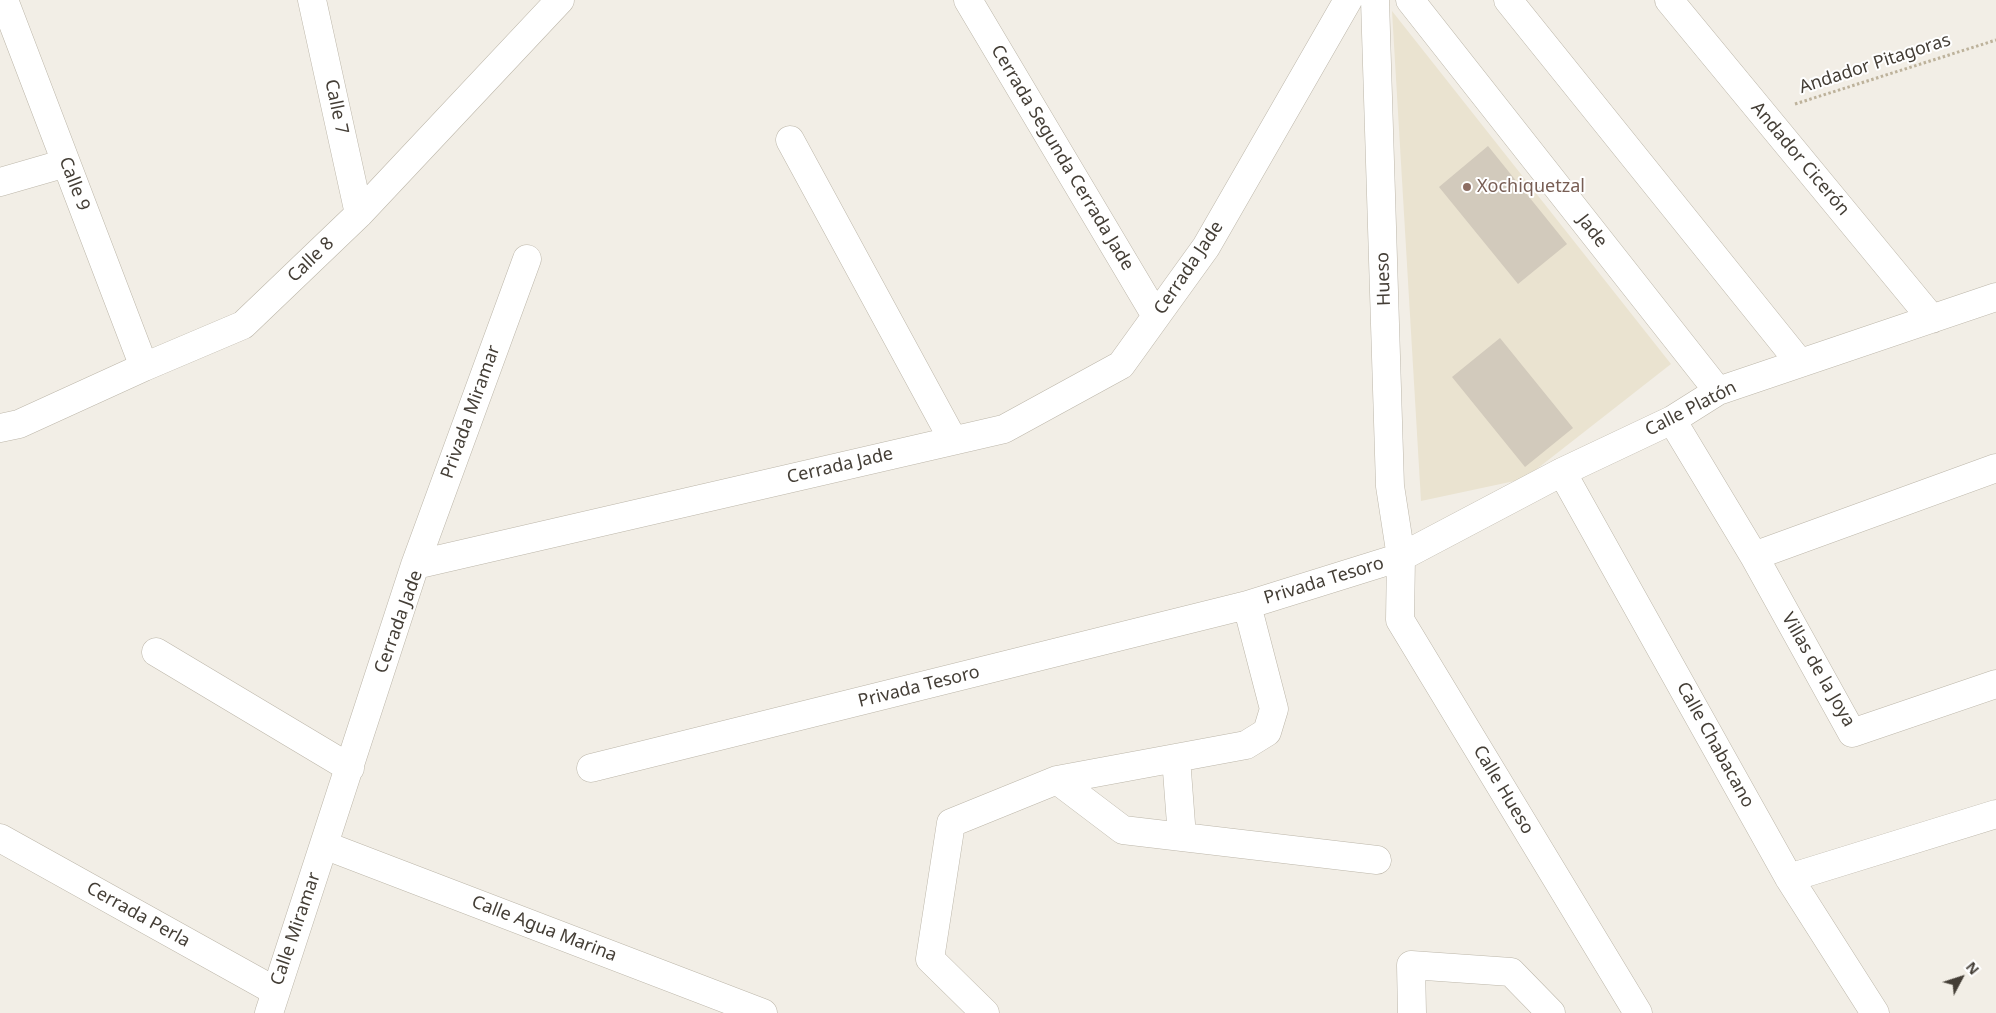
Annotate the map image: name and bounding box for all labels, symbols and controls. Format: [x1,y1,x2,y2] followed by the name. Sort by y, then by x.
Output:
[1797,29,1953,99] street label: Andador Pitagoras
[986,41,1138,275] street label: Cerrada Segunda Cerrada Jade
[320,77,352,137] street label: Calle 7
[1746,98,1854,220] street label: Andador Cicerón
[54,154,94,214] street label: Calle 9
[1477,176,1585,198] place label: Xochiquetzal
[1461,181,1473,193] marker: Xochiquetzal
[1572,210,1612,252] street label: Jade
[1150,217,1228,319] street label: Cerrada Jade
[283,233,339,287] street label: Calle 8
[1372,252,1396,306] street label: Hueso
[437,342,505,482] street label: Privada Miramar
[1642,377,1740,441] street label: Calle Platón
[785,443,895,489] street label: Cerrada Jade
[1261,552,1387,610] street label: Privada Tesoro
[370,567,428,677] street label: Cerrada Jade
[1777,609,1859,731] street label: Villas de la Joya
[856,661,982,713] street label: Privada Tesoro
[1672,678,1758,812] street label: Calle Chabacano
[1468,742,1538,838] street label: Calle Hueso
[267,870,325,988] street label: Calle Miramar
[82,878,194,952] street label: Cerrada Perla
[468,891,620,967] street label: Calle Agua Marina
[1936,953,1986,1003] north arrow
[1962,958,1984,979] text: N

